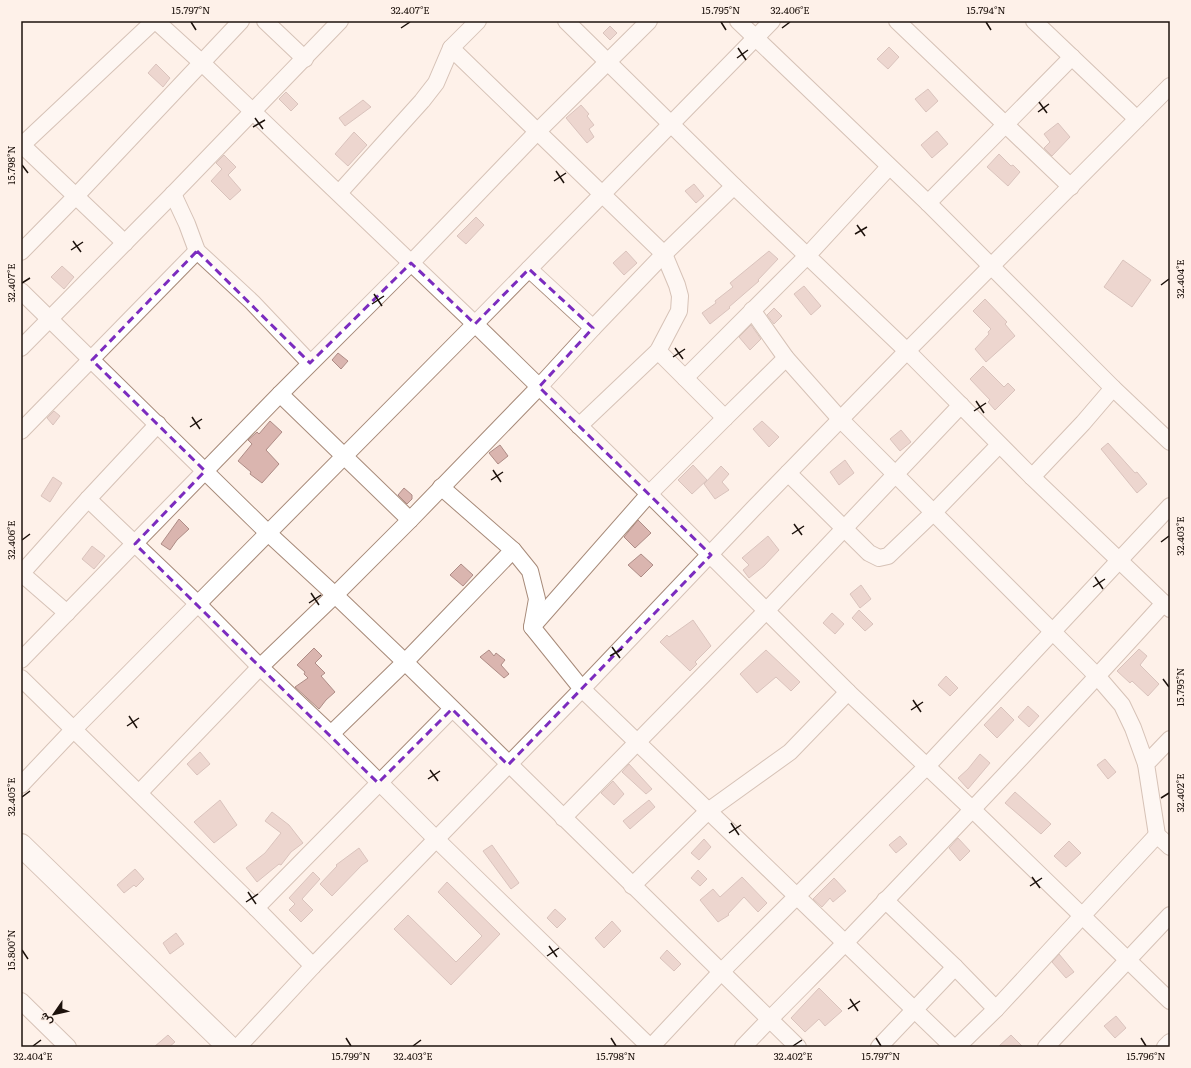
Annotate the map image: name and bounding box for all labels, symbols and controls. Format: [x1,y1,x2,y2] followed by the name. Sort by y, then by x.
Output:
[172,2,210,17] text: 15.797°N
[390,2,430,17] text: 32.407°E
[702,2,740,17] text: 15.795°N
[770,2,810,17] text: 32.406°E
[966,2,1006,17] text: 15.794°N
[3,145,18,185] text: 15.798°N
[1172,259,1187,299] text: 32.404°E
[3,263,18,303] text: 32.407°E
[1172,516,1187,556] text: 32.403°E
[3,520,18,560] text: 32.406°E
[1172,668,1187,706] text: 15.795°N
[1172,773,1187,813] text: 32.402°E
[3,777,18,817] text: 32.405°E
[3,929,18,971] text: 15.800°N
[34,994,74,1034] north arrow
[35,1010,55,1030] text: ش
[13,1048,53,1063] text: 32.404°E
[331,1048,371,1063] text: 15.799°N
[393,1048,433,1063] text: 32.403°E
[596,1048,636,1063] text: 15.798°N
[773,1048,813,1063] text: 32.402°E
[862,1048,900,1063] text: 15.797°N
[1126,1048,1166,1063] text: 15.796°N

